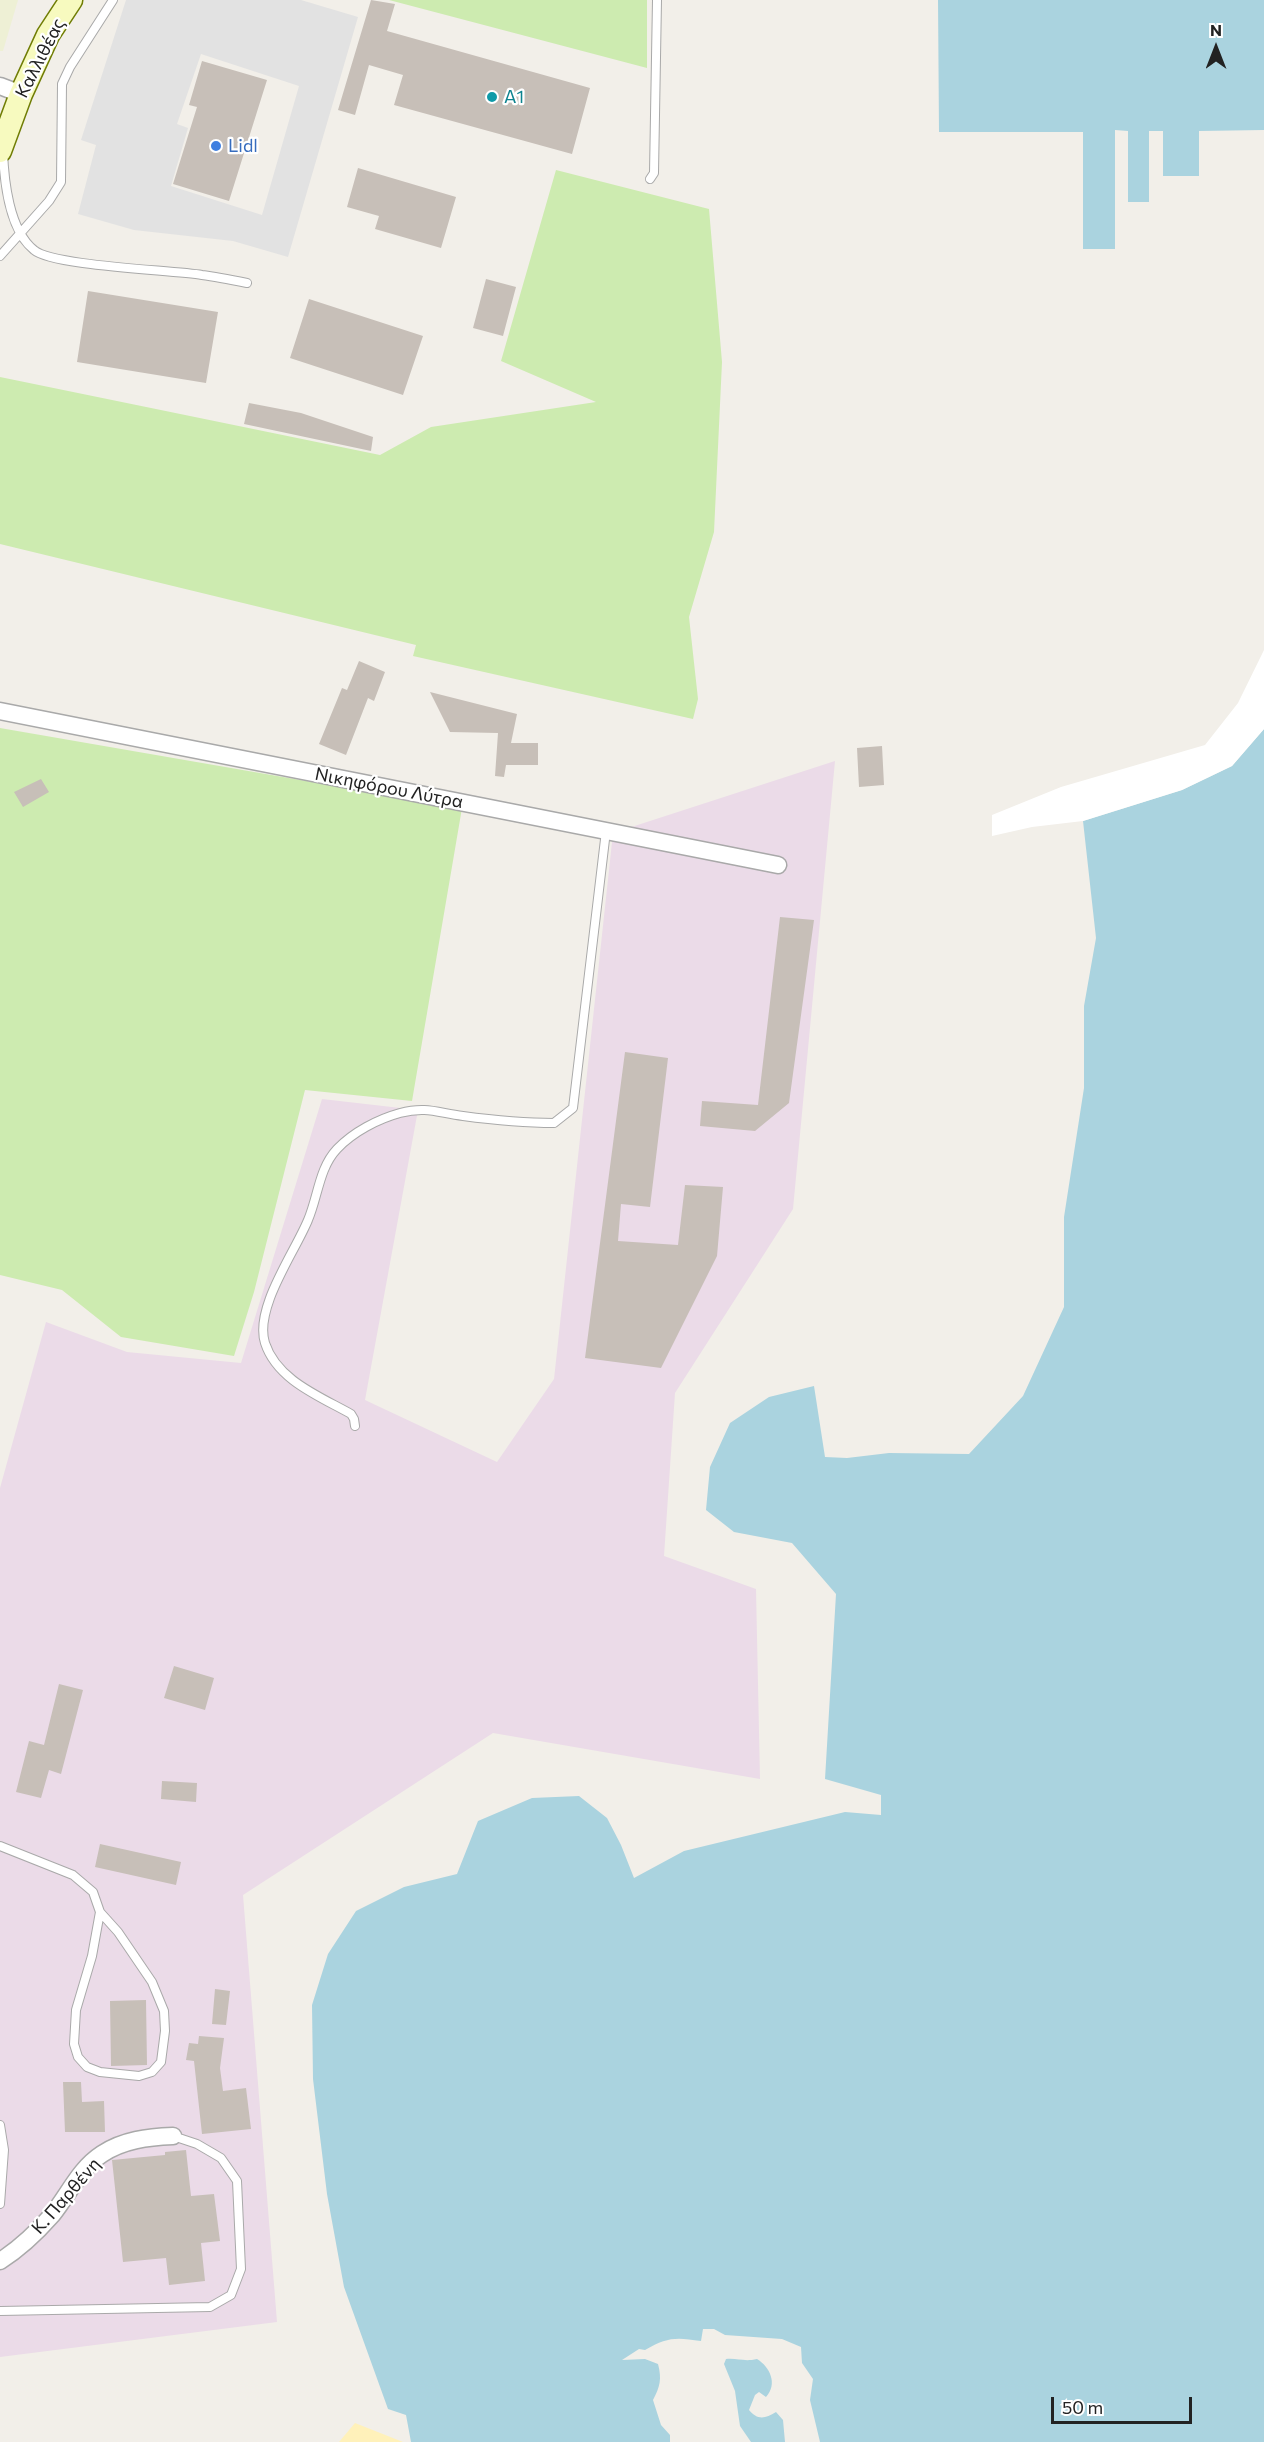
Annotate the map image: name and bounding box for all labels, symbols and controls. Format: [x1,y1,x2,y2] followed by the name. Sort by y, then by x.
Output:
[11,15,69,101] street label: Καλλιθέας
[1186,18,1246,78] north arrow
[1210,20,1222,39] text: N
[504,86,524,108] place label: A1
[485,90,499,104] marker: A1
[228,135,258,157] place label: Lidl
[209,139,223,153] marker: Lidl
[313,763,465,813] street label: Νικηφόρου Λύτρα
[27,2154,105,2238] street label: Κ. Παρθένη
[1054,2385,1195,2423] scale bar
[1062,2396,1103,2418] text: 50 m

